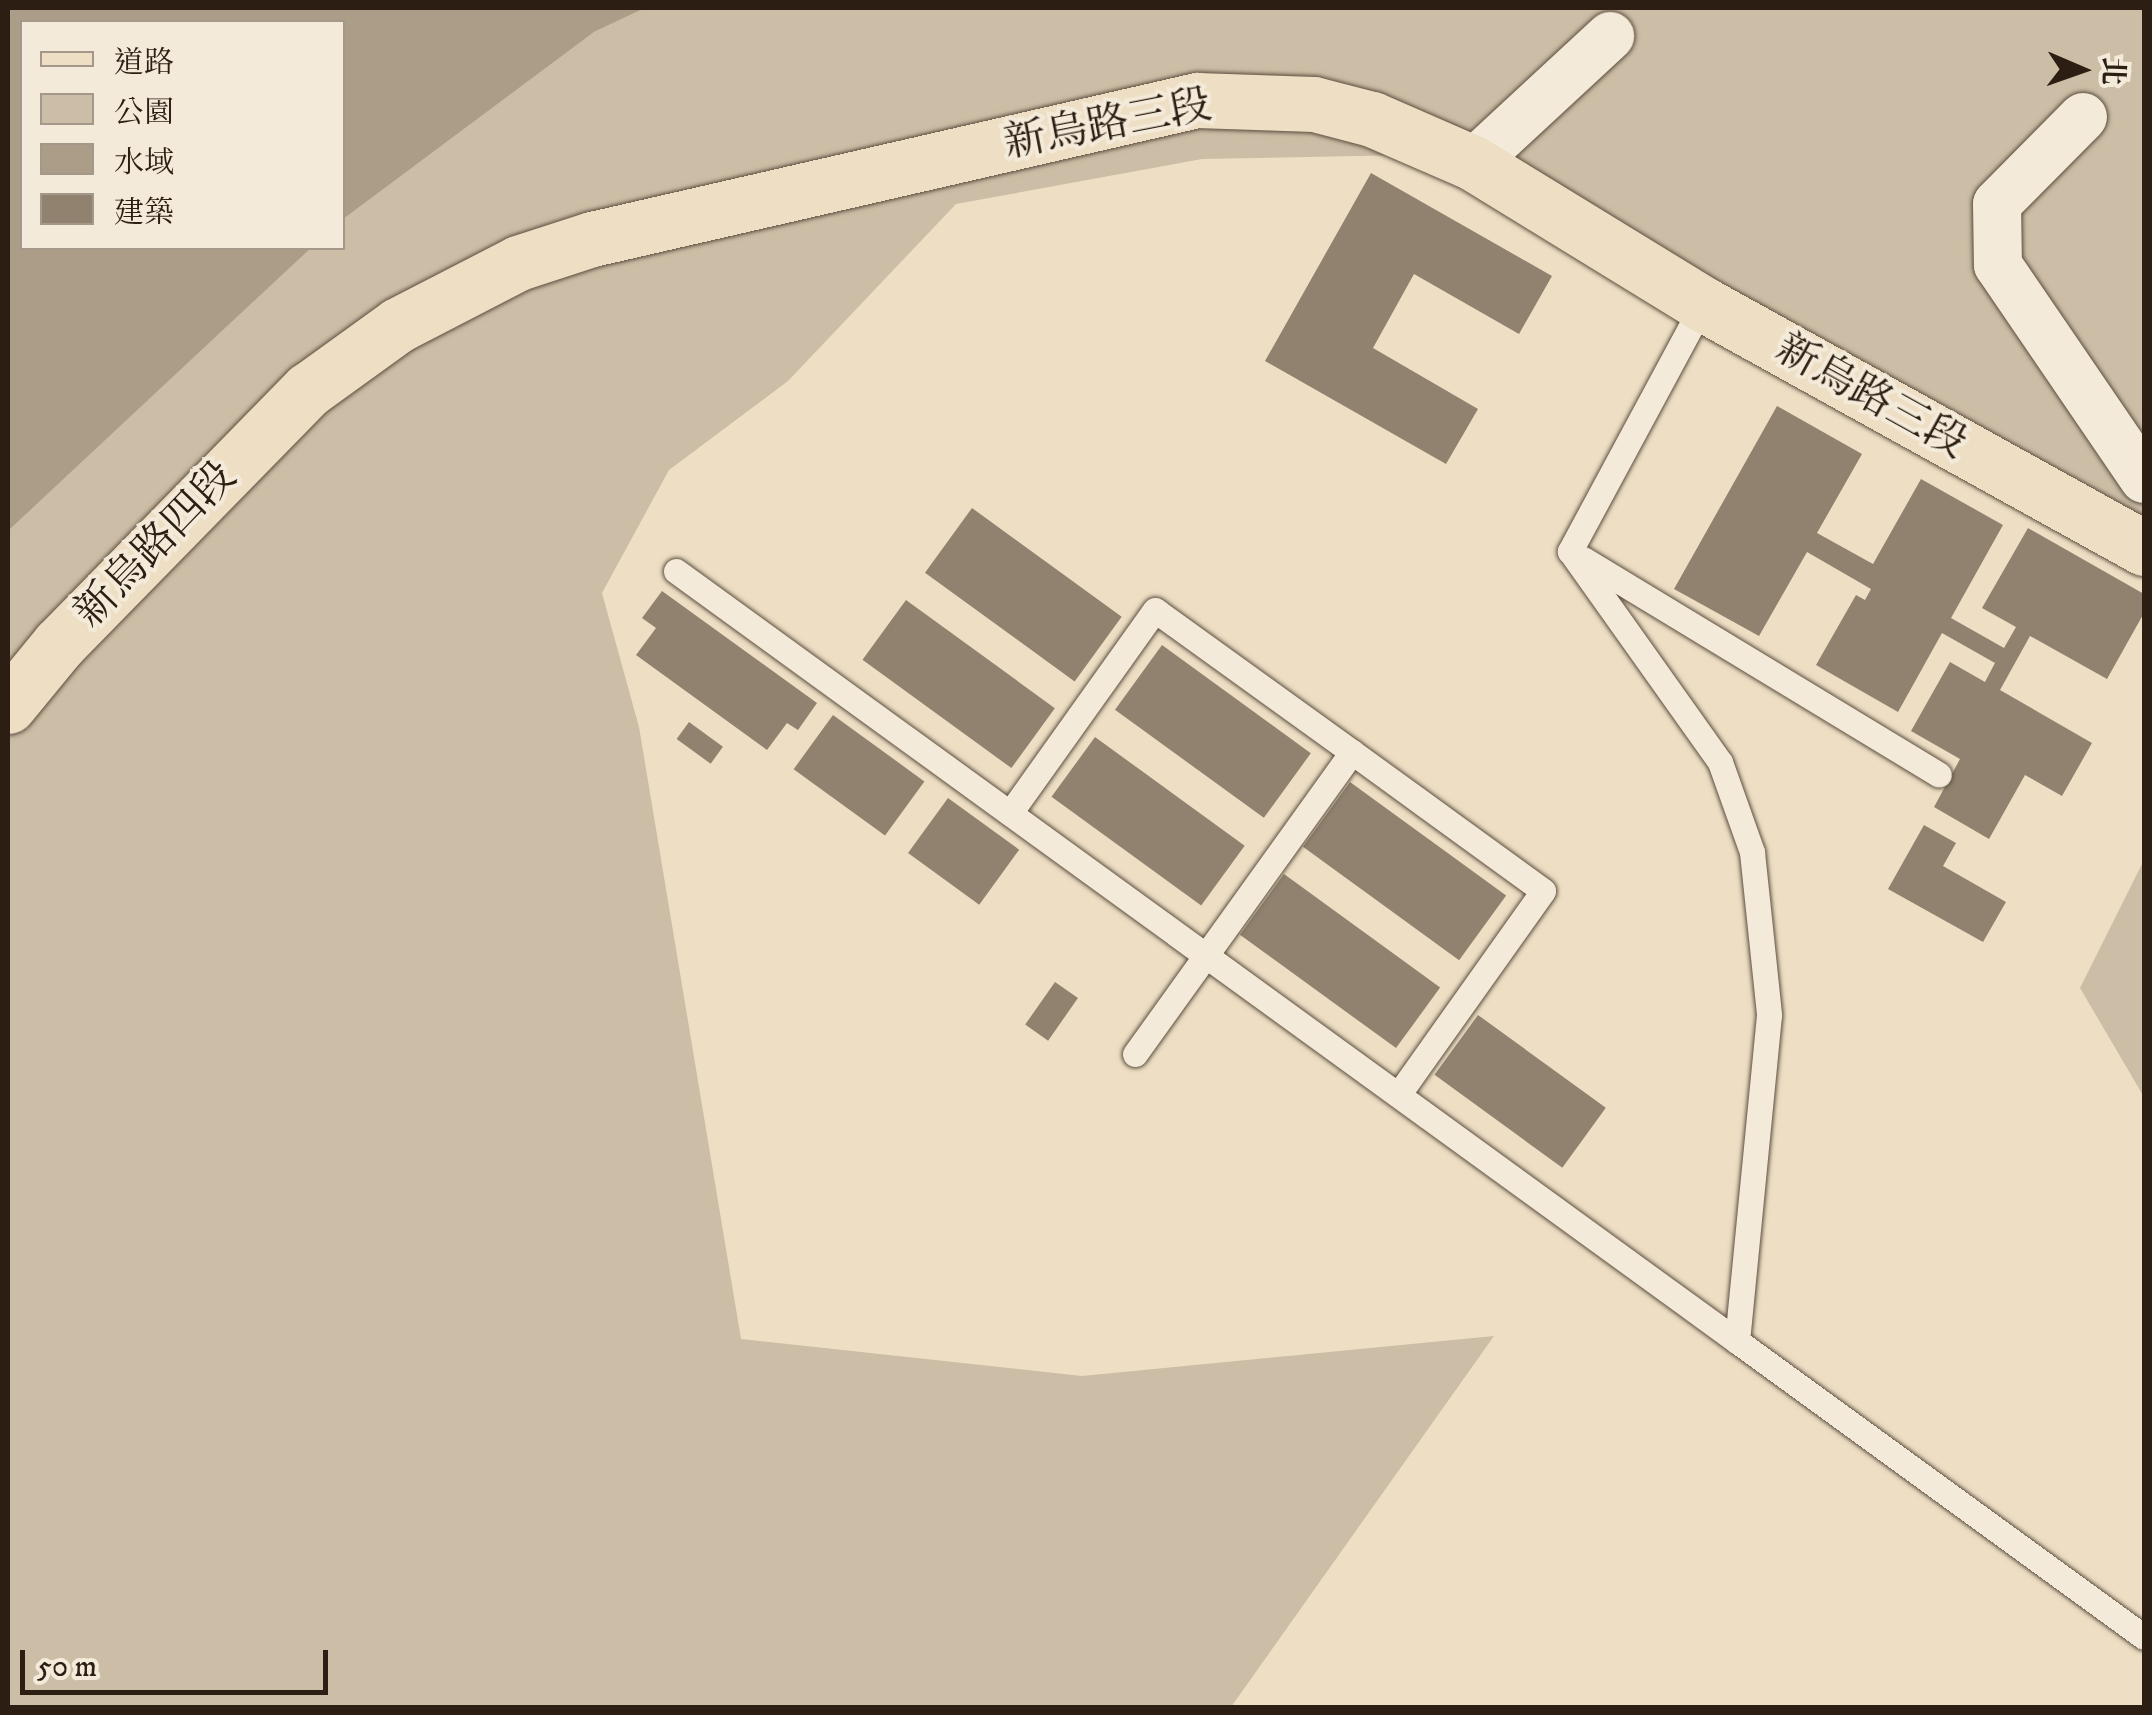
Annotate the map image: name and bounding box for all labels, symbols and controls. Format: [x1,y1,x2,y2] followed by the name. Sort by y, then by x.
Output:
[20,20,345,250] legend
[2032,20,2132,120] north arrow
[114,45,174,82] text: 道路
[2095,56,2130,86] text: 北
[1000,80,1216,170] street label: 新烏路三段
[114,95,174,132] text: 公園
[114,145,174,182] text: 水域
[114,195,174,232] text: 建築
[1767,324,1975,470] street label: 新烏路三段
[65,452,247,638] street label: 新烏路四段
[25,1630,332,1692] scale bar
[37,1649,97,1686] text: 50 m

